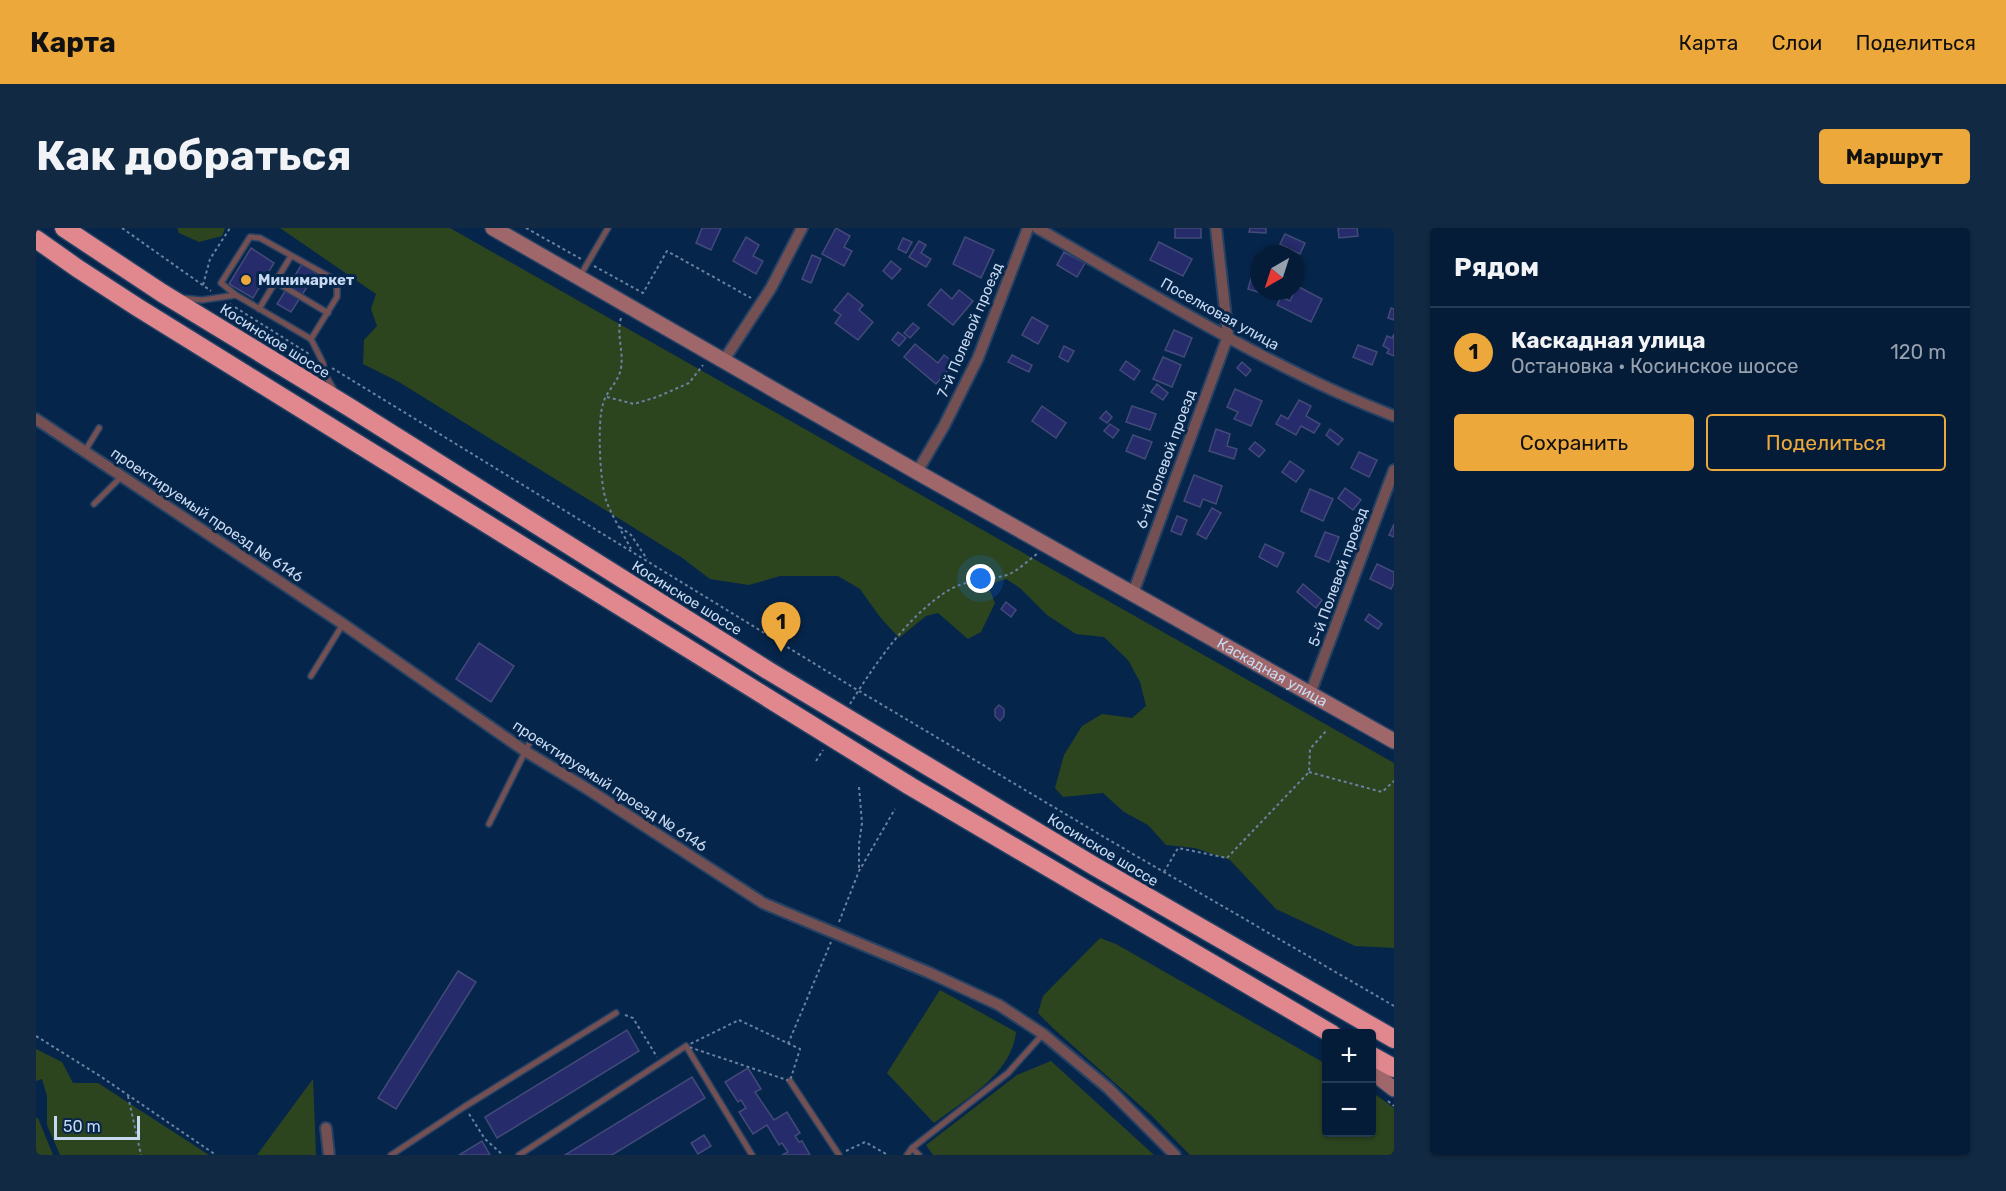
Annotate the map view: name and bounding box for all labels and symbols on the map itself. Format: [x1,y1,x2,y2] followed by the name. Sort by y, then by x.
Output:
[1250,246,1304,300] north arrow
[933,260,1007,400] street label: 7-й Полевой проезд
[258,271,355,289] place label: Минимаркет
[239,273,253,287] marker: Минимаркет
[1158,274,1282,354] street label: Поселковая улица
[217,300,333,382] street label: Косинское шоссе
[1132,387,1200,531] street label: 6-й Полевой проезд
[107,444,307,586] street label: проектируемый проезд № 6146
[1304,505,1372,649] street label: 5-й Полевой проезд
[629,557,745,639] street label: Косинское шоссе
[966,564,995,593] your location
[762,602,800,652] pin: 1
[1214,634,1331,711] street label: Каскадная улица
[509,716,711,856] street label: проектируемый проезд № 6146
[1044,810,1162,890] street label: Косинское шоссе
[54,1113,140,1140] scale bar

